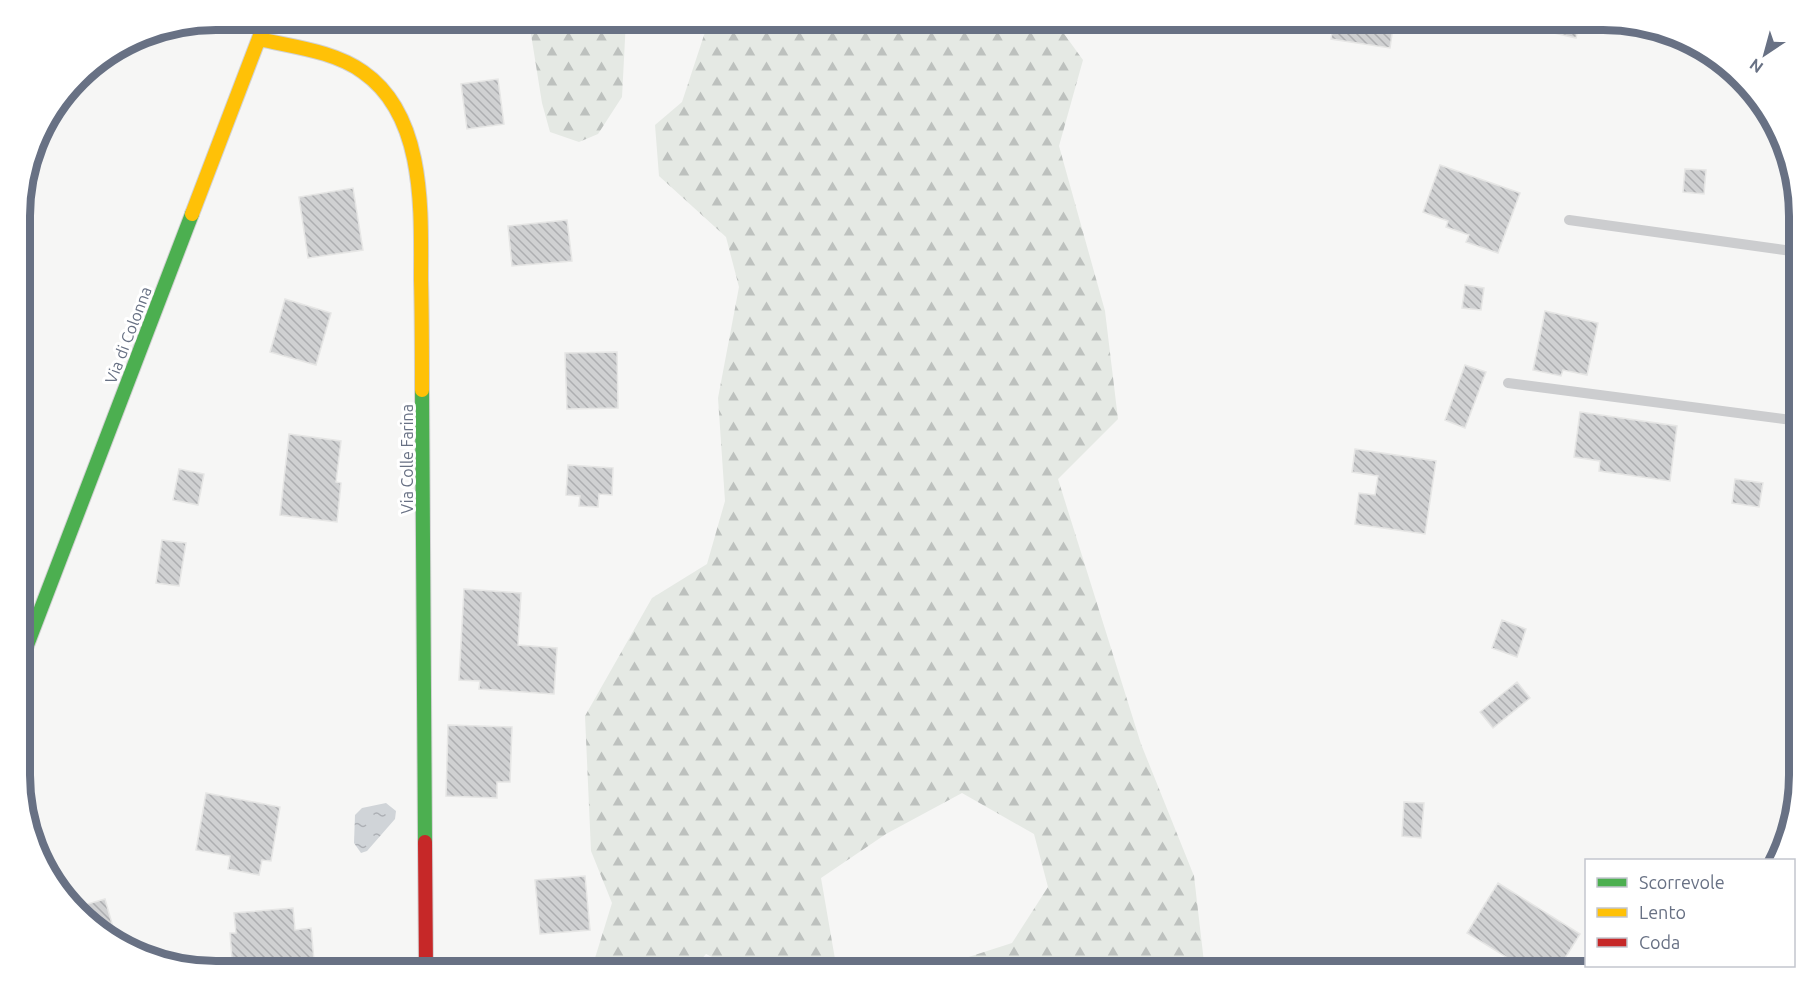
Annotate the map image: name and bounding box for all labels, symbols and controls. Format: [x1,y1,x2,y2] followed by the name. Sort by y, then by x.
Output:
[1735,24,1795,84] north arrow
[1746,55,1766,77] text: N
[101,284,155,386] street label: Via di Colonna
[398,404,416,514] street label: Via Colle Farina
[1585,859,1795,967] legend
[1639,872,1725,892] text: Scorrevole
[1639,902,1686,922] text: Lento
[1639,932,1680,952] text: Coda

